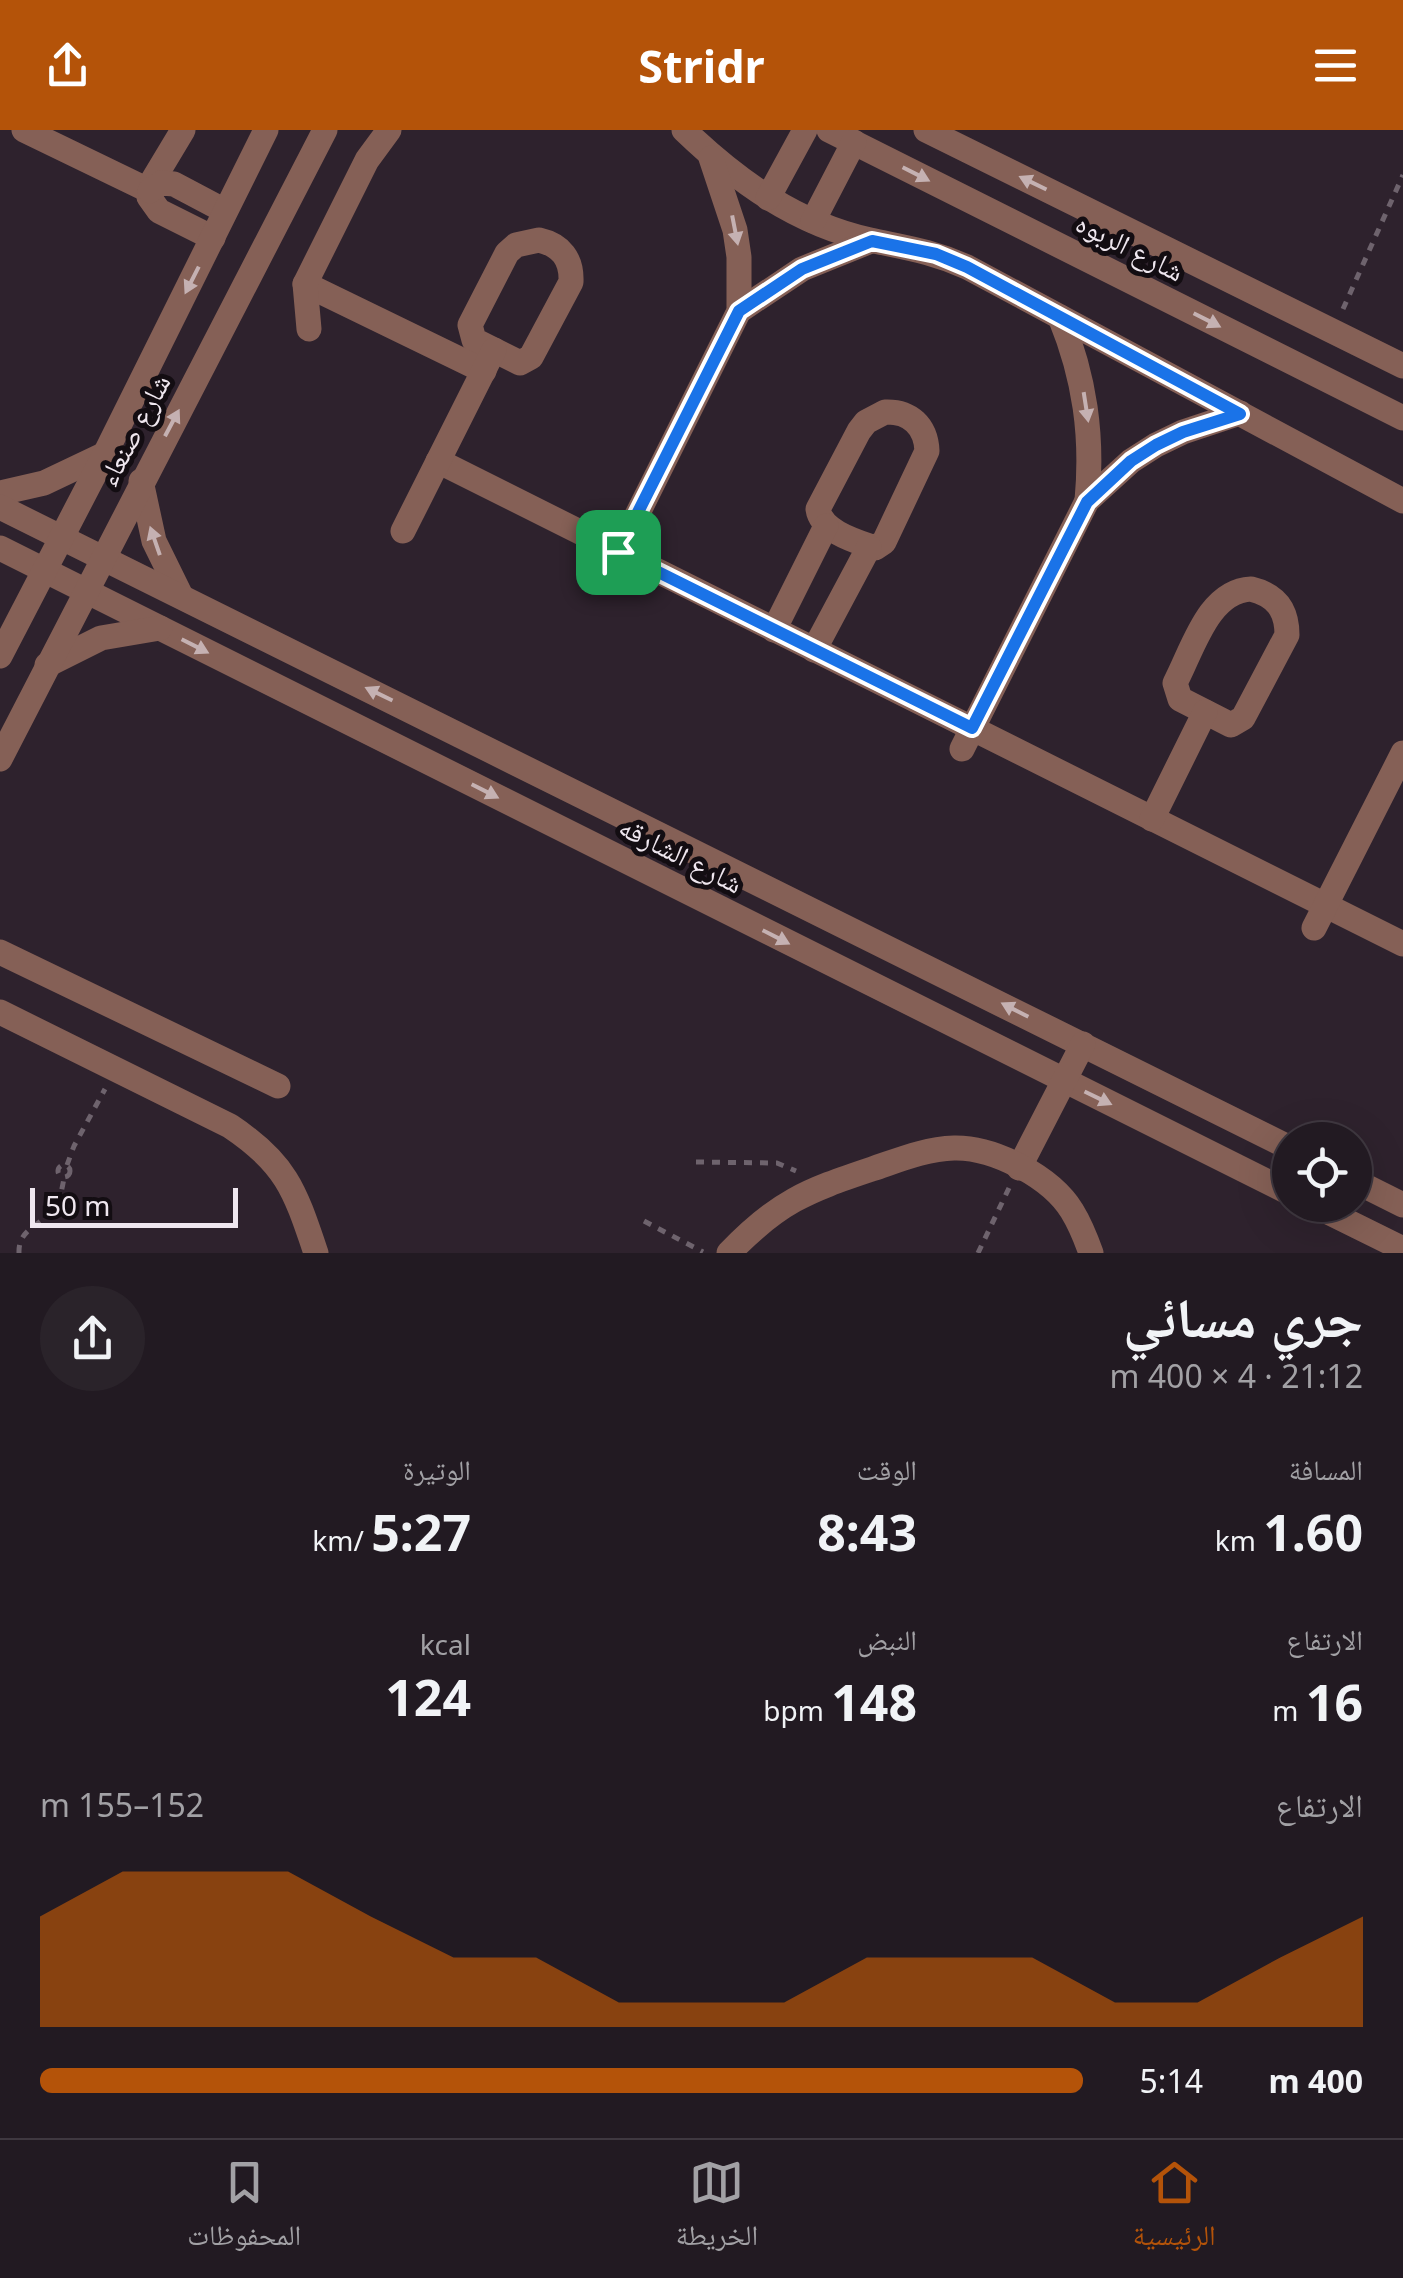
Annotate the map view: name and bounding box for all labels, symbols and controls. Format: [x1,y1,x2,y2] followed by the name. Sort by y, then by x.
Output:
[638,35,765,96] text: Stridr
[40,38,95,93] icon: share
[1308,38,1363,93] icon: menu
[902,165,931,182] one-way arrow
[1019,175,1048,192] one-way arrow
[1070,203,1191,290] street label: شارع الربوه
[727,215,743,246] one-way arrow
[184,266,201,295] one-way arrow
[1193,311,1222,328] one-way arrow
[88,367,178,492] street label: شارع صنعاء
[1079,392,1094,423] one-way arrow
[163,408,180,437] one-way arrow
[576,510,661,595] pin
[147,525,162,555] one-way arrow
[591,525,646,580] icon: arrive
[180,637,209,654] one-way arrow
[365,686,394,703] one-way arrow
[471,782,500,799] one-way arrow
[613,807,750,901] street label: شارع الشارقه
[761,928,790,945] one-way arrow
[1000,1002,1029,1019] one-way arrow
[1083,1089,1112,1106] one-way arrow
[1272,1122,1372,1222] map controls
[1272,1122,1372,1222] button: locate
[30,1183,238,1228] scale bar
[45,1186,111,1224] text: 50 m
[1123,1279,1363,1354] text: جري مسائي
[40,1286,145,1391] button: share
[1110,1354,1363,1397] text: 21:12 · 4 × 400 m
[403,1450,471,1488] text: الوتيرة
[857,1450,917,1488] text: الوقت
[1289,1450,1363,1488] text: المسافة
[371,1498,471,1566] text: 5:27
[817,1498,917,1566] text: 8:43
[1263,1498,1363,1566] text: 1.60
[312,1521,371,1559] text: /km
[1215,1521,1263,1559] text: km
[857,1620,917,1658] text: النبض
[1287,1620,1363,1658] text: الارتفاع
[420,1625,471,1663] text: kcal
[385,1663,471,1731] text: 124
[831,1668,917,1736] text: 148
[1306,1668,1363,1736] text: 16
[763,1691,831,1729] text: bpm
[1272,1691,1306,1729] text: m
[40,1783,204,1826] text: 152–155 m
[1276,1783,1363,1826] text: الارتفاع
[1140,2059,1203,2102] text: 5:14
[1269,2059,1363,2102] text: 400 m
[187,2155,301,2263] tab: المحفوظات
[676,2155,758,2263] tab: الخريطة
[1133,2155,1216,2263] tab: الرئيسية

